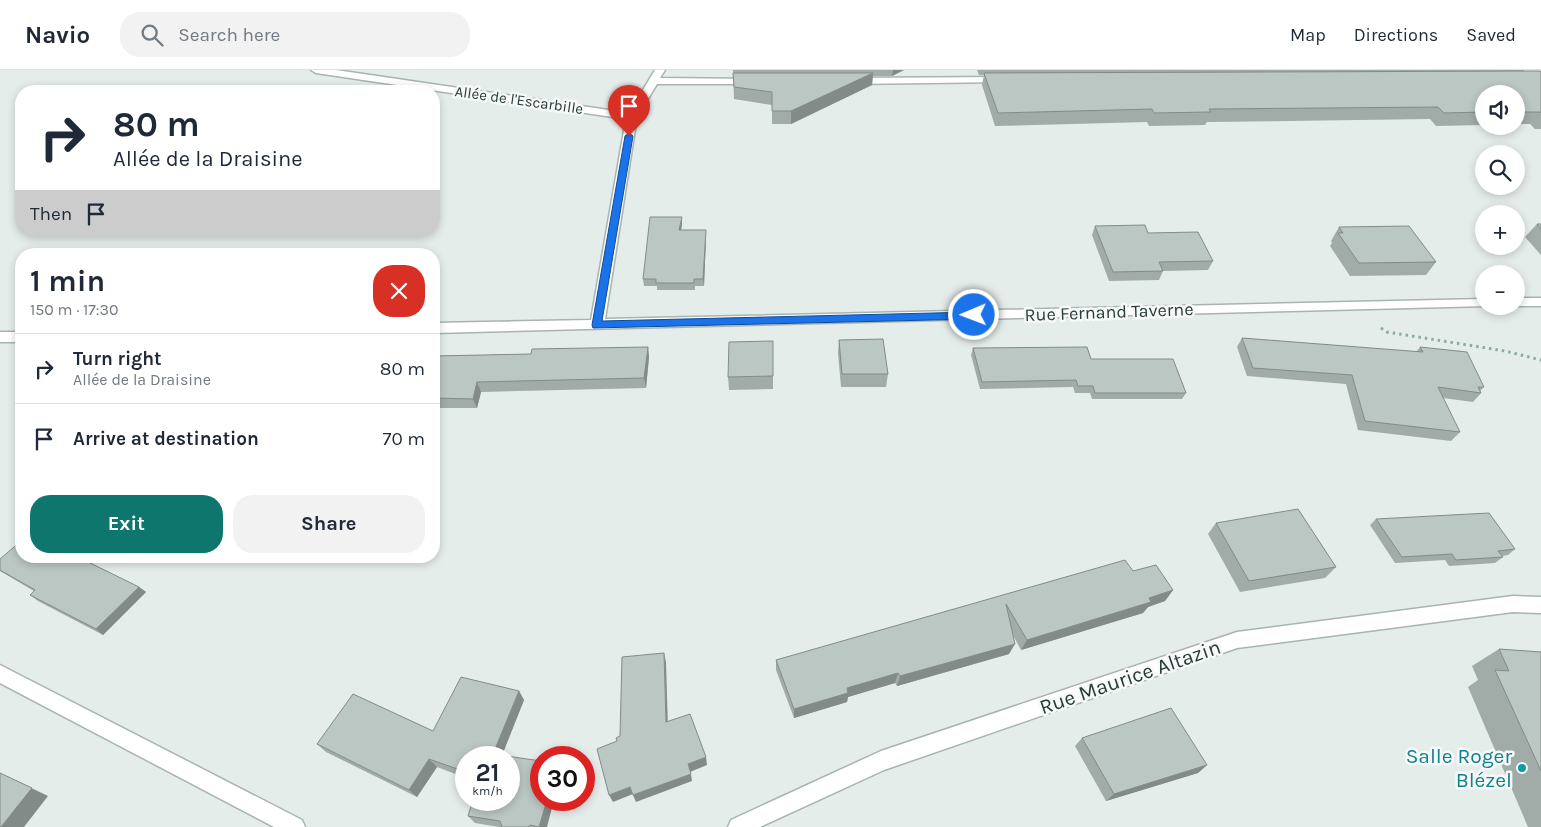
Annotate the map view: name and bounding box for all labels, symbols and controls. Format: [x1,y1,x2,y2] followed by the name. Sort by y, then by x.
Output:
[120,12,470,57] search box
[25,21,90,49] text: Navio
[138,21,166,49] icon: search
[178,24,280,46] text: Search here
[1290,24,1326,46] text: Map
[1354,24,1438,46] text: Directions
[1466,24,1516,46] text: Saved
[454,82,584,118] street label: Allée de l'Escarbille
[608,85,650,136] pin
[1475,85,1525,315] map controls
[1475,85,1525,135] button: sound
[615,92,643,120] icon: arrive
[113,104,200,145] text: 80 m
[30,105,95,170] icon: right
[1475,145,1525,195] button: search
[113,146,303,172] text: Allée de la Draisine
[82,200,110,228] icon: arrive
[30,203,72,225] text: Then
[1475,205,1525,255] button: +
[30,263,105,299] text: 1 min
[373,265,425,317] button: close
[1475,265,1525,315] button: −
[947,288,999,340] position arrow
[1024,298,1194,326] street label: Rue Fernand Taverne
[30,300,118,319] text: 150 m · 17:30
[73,348,162,370] text: Turn right
[30,355,58,383] icon: right
[380,358,425,380] text: 80 m
[73,370,211,389] text: Allée de la Draisine
[30,425,58,453] icon: arrive
[73,428,259,450] text: Arrive at destination
[383,428,425,450] text: 70 m
[30,495,223,553] button: Exit
[233,495,425,553] button: Share
[1036,635,1224,719] street label: Rue Maurice Altazin
[1406,744,1512,792] place label: Salle Roger Blézel
[530,746,595,811] speed limit sign: 30
[475,758,500,787] text: 21
[1516,762,1528,774] marker: Salle Roger Blézel
[472,784,503,798] text: km/h

